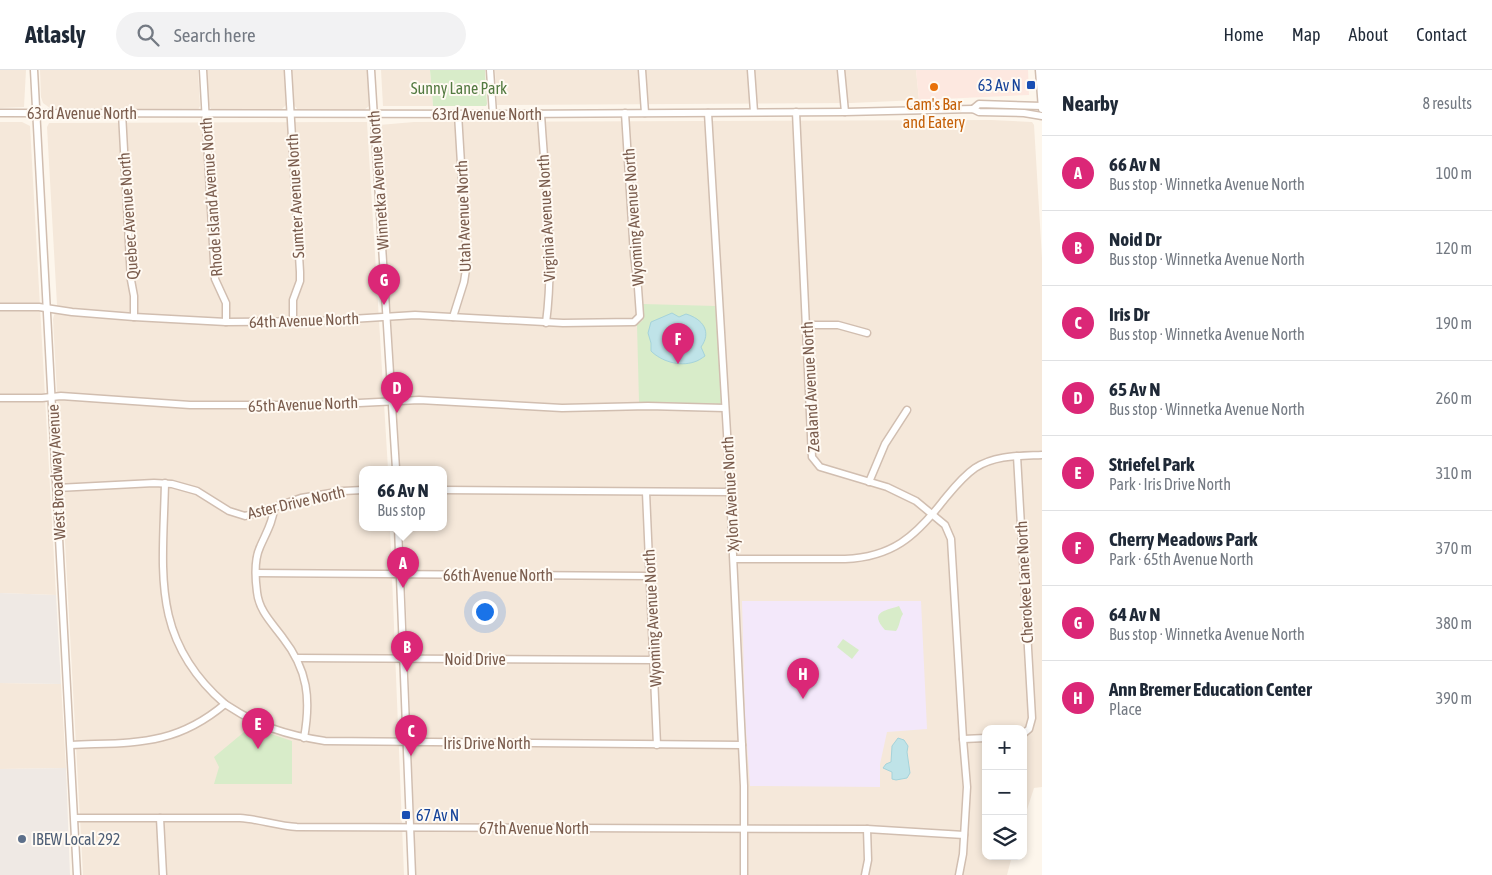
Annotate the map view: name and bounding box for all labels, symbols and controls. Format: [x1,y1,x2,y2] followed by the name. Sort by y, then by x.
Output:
[116,12,466,57] search box
[25,21,86,48] text: Atlasly
[134,21,162,49] icon: search
[174,24,256,46] text: Search here
[1224,24,1264,45] text: Home
[1292,24,1321,45] text: Map
[1349,24,1388,45] text: About
[1416,24,1467,45] text: Contact
[978,76,1021,94] place label: 63 Av N
[411,79,507,98] park label: Sunny Lane Park
[1025,79,1037,91] marker: 63 Av N
[928,81,940,93] marker: Cam's Bar and Eatery
[1062,91,1118,115] text: Nearby
[1422,94,1472,112] text: 8 results
[903,95,966,132] place label: Cam's Bar and Eatery
[27,104,137,122] street label: 63rd Avenue North
[432,105,542,123] street label: 63rd Avenue North
[364,110,392,250] street label: Winnetka Avenue North
[196,117,226,277] street label: Rhode Island Avenue North
[283,133,307,259] street label: Sumter Avenue North
[619,147,648,286] street label: Wyoming Avenue North
[115,152,141,280] street label: Quebec Avenue North
[1109,153,1160,175] text: 66 Av N
[534,154,559,282] street label: Virginia Avenue North
[452,160,474,272] street label: Utah Avenue North
[1074,164,1082,182] text: A
[1436,164,1472,182] text: 100 m
[1109,175,1305,193] text: Bus stop · Winnetka Avenue North
[1109,228,1161,250] text: Noid Dr
[1074,239,1082,257] text: B
[1436,239,1472,257] text: 120 m
[1109,250,1305,268] text: Bus stop · Winnetka Avenue North
[368,264,400,305] pin: G
[1109,303,1149,325] text: Iris Dr
[249,309,359,331] street label: 64th Avenue North
[1074,314,1082,332] text: C
[1436,314,1472,332] text: 190 m
[798,321,822,453] street label: Zealand Avenue North
[662,323,694,364] pin: F
[1109,325,1305,343] text: Bus stop · Winnetka Avenue North
[381,372,413,413] pin: D
[1109,378,1160,400] text: 65 Av N
[1074,389,1082,407] text: D
[1436,389,1472,407] text: 260 m
[248,393,358,415] street label: 65th Avenue North
[1109,400,1305,418] text: Bus stop · Winnetka Avenue North
[43,404,70,540] street label: West Broadway Avenue
[718,436,743,552] street label: Xylon Avenue North
[1109,453,1194,475] text: Striefel Park
[1075,464,1081,482] text: E
[1436,464,1472,482] text: 310 m
[359,466,447,531] popup
[1109,475,1231,493] text: Park · Iris Drive North
[377,479,429,501] text: 66 Av N
[246,482,346,522] street label: Aster Drive North
[377,501,426,519] text: Bus stop
[1012,520,1036,644] street label: Cherokee Lane North
[1109,528,1257,550] text: Cherry Meadows Park
[1075,539,1081,557] text: F
[1436,539,1472,557] text: 370 m
[387,547,419,588] pin: A
[639,549,666,687] street label: Wyoming Avenue North
[1109,550,1254,568] text: Park · 65th Avenue North
[443,566,553,584] street label: 66th Avenue North
[472,599,498,625] your location
[1109,603,1160,625] text: 64 Av N
[1074,614,1082,632] text: G
[1436,614,1472,632] text: 380 m
[1109,625,1305,643] text: Bus stop · Winnetka Avenue North
[391,631,423,672] pin: B
[444,650,506,668] street label: Noid Drive
[787,658,819,699] pin: H
[1109,678,1312,700] text: Ann Bremer Education Center
[1073,689,1083,707] text: H
[1436,689,1472,707] text: 390 m
[1109,700,1142,718] text: Place
[242,708,274,749] pin: E
[395,715,427,756] pin: C
[982,725,1027,860] map controls
[982,725,1027,770] button: +
[443,734,531,752] street label: Iris Drive North
[982,770,1027,815] button: −
[416,806,459,824] place label: 67 Av N
[400,809,412,821] marker: 67 Av N
[982,815,1027,860] button: layers
[479,819,589,837] street label: 67th Avenue North
[32,830,120,848] place label: IBEW Local 292
[16,833,28,845] marker: IBEW Local 292

